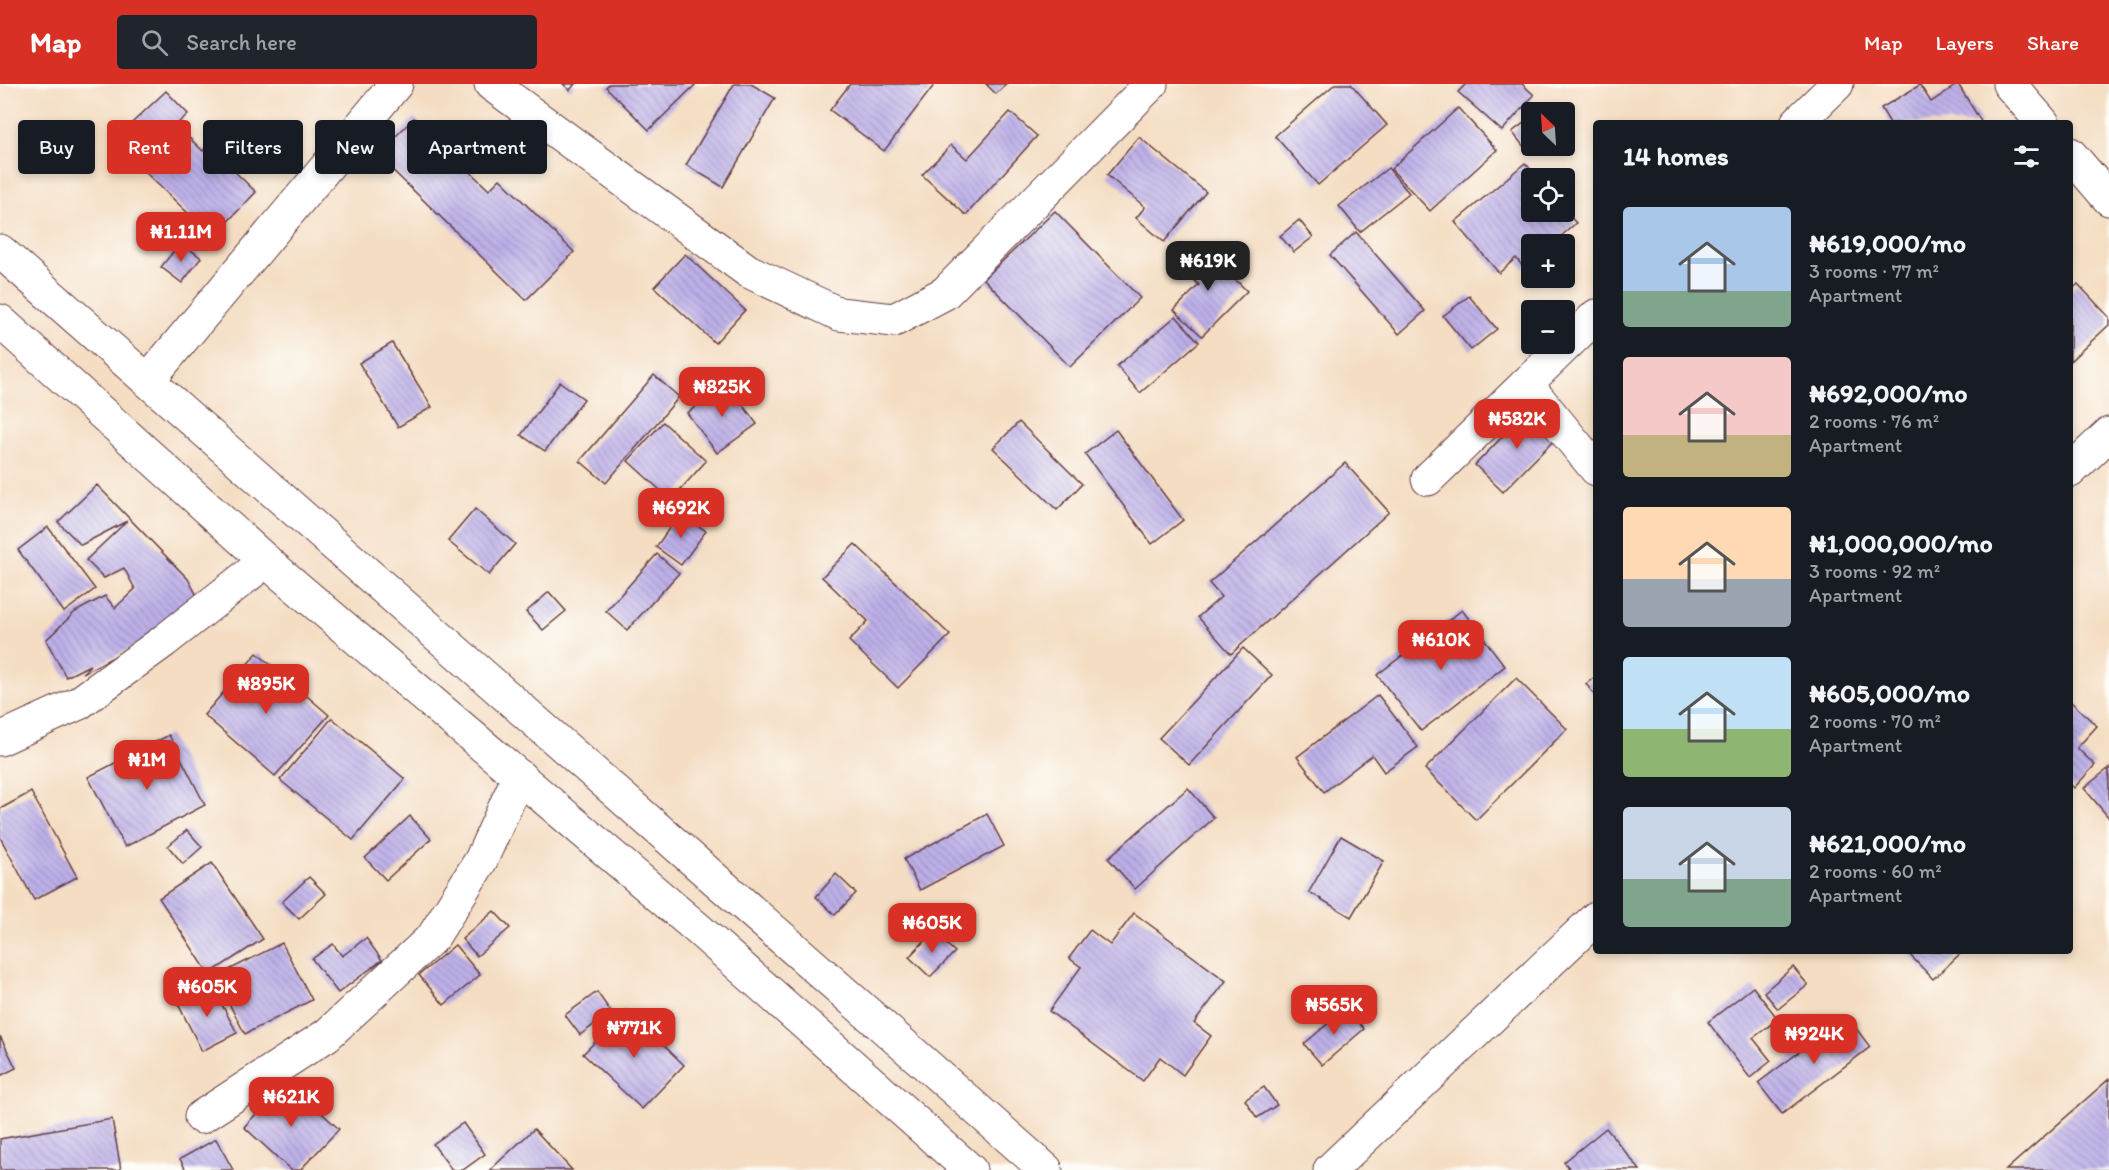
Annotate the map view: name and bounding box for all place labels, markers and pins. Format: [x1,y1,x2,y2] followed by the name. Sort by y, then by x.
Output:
[132,212,230,263] pin: ₦1.11M
[1166,241,1250,292] pin: ₦619K
[680,367,764,418] pin: ₦825K
[1475,399,1559,450] pin: ₦582K
[639,488,723,539] pin: ₦692K
[1399,620,1483,671] pin: ₦610K
[224,664,308,715] pin: ₦895K
[118,740,176,791] pin: ₦1M
[890,903,974,954] pin: ₦605K
[165,967,249,1018] pin: ₦605K
[1292,985,1376,1036] pin: ₦565K
[592,1008,676,1059] pin: ₦771K
[1772,1014,1856,1065] pin: ₦924K
[249,1077,333,1128] pin: ₦621K

